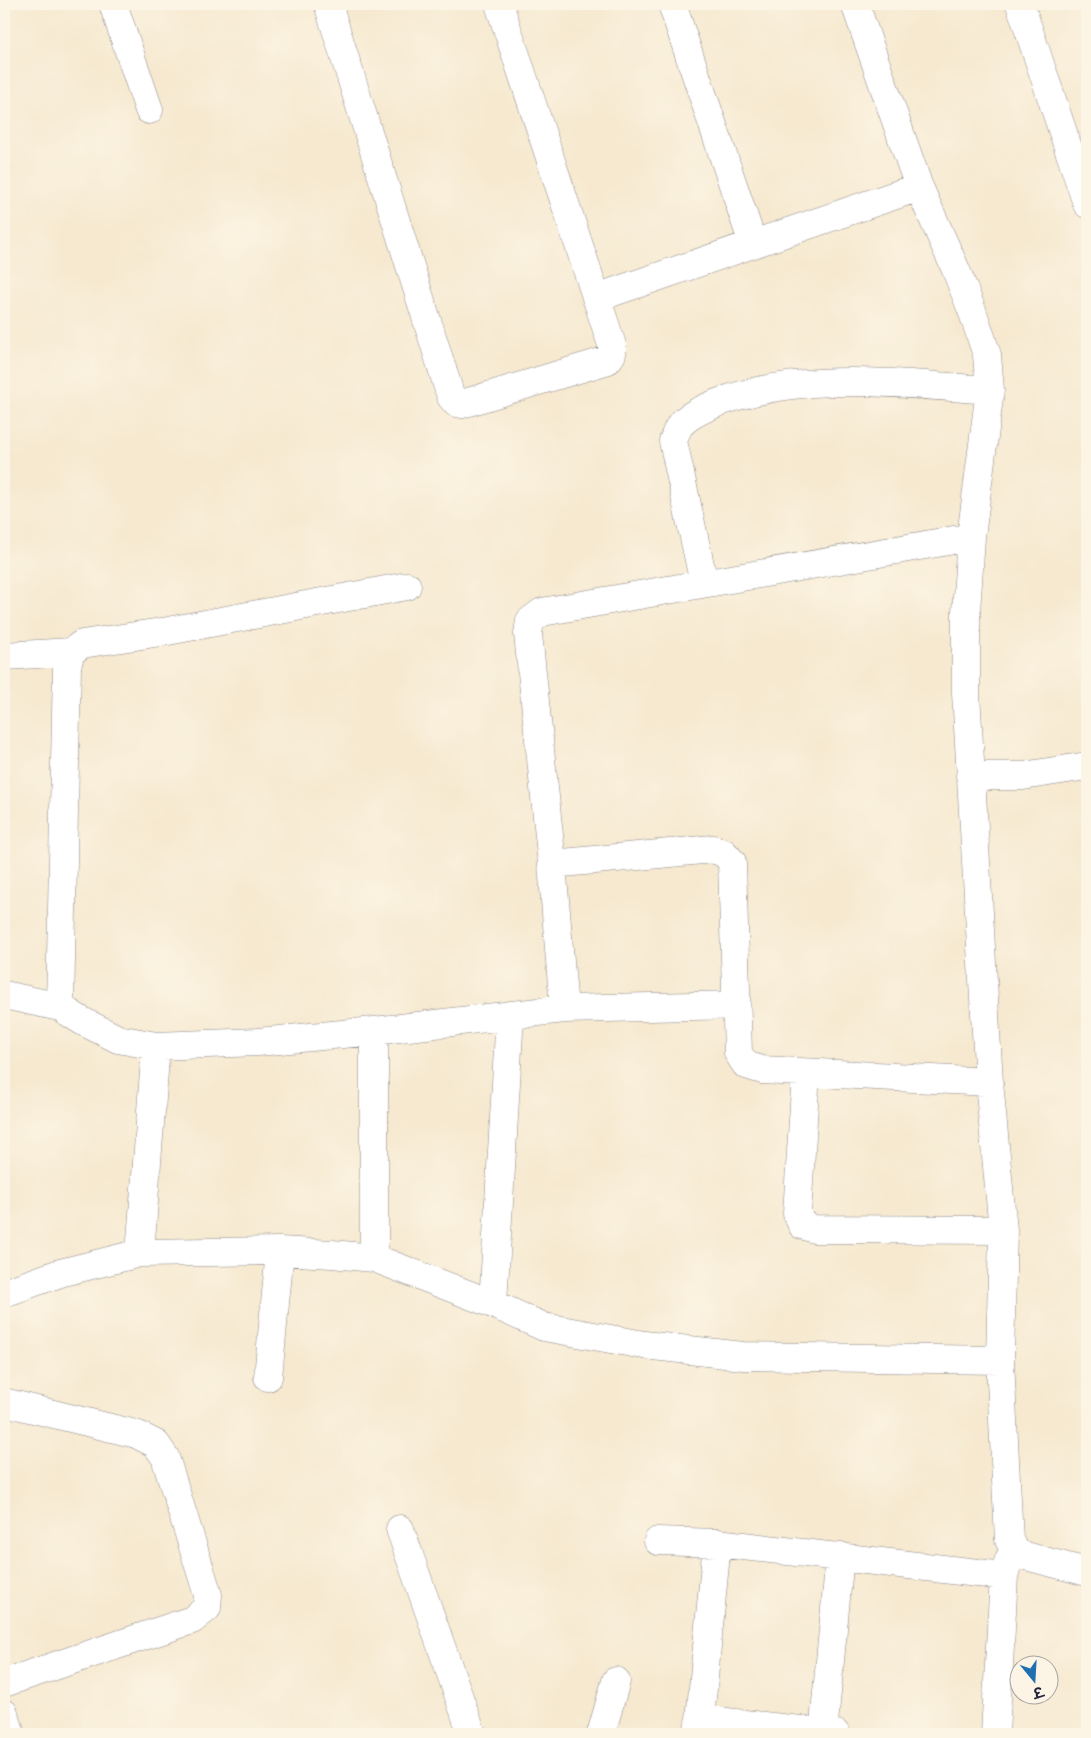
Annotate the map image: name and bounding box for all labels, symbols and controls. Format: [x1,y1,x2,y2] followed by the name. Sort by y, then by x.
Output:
[1008,1656,1058,1706] north arrow
[1029,1681,1048,1705] text: उ

